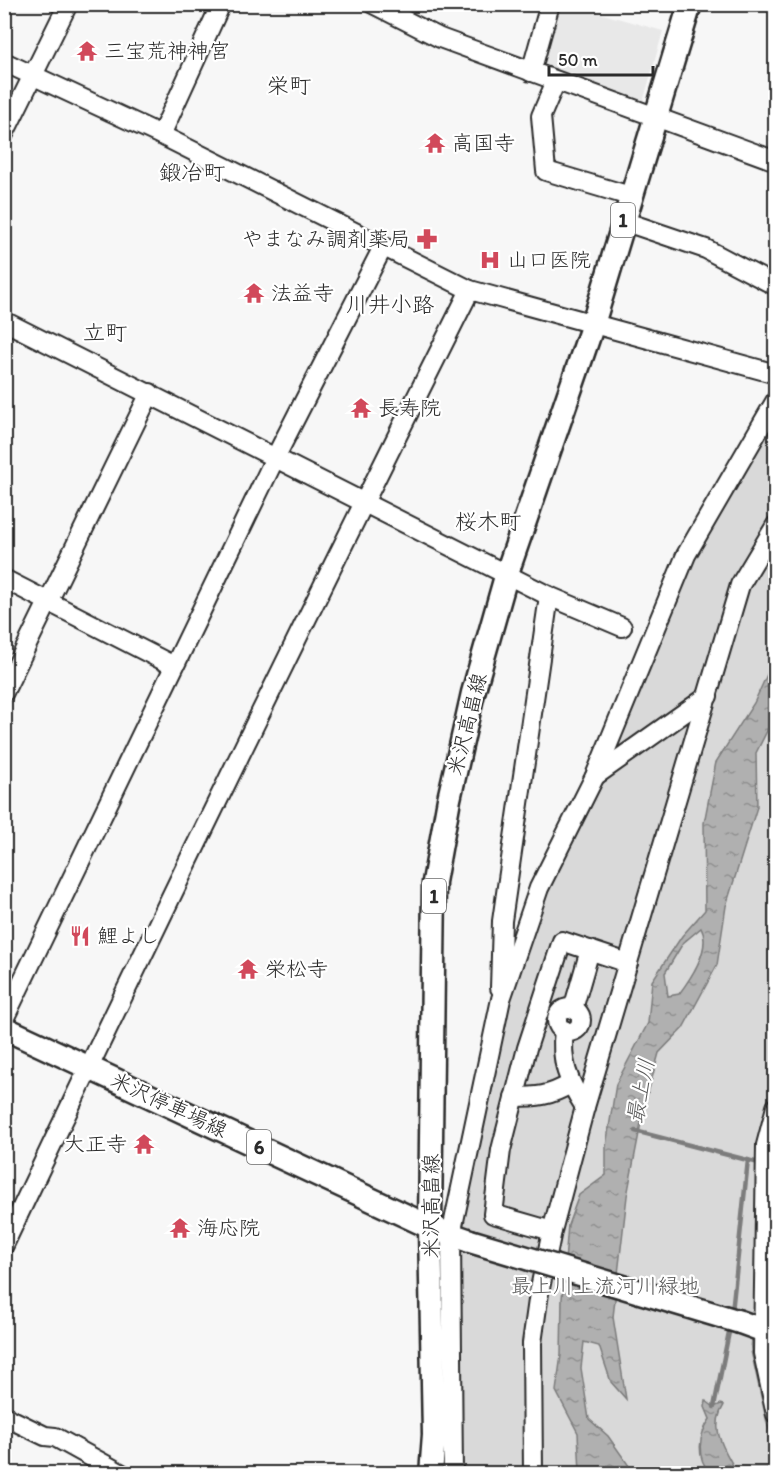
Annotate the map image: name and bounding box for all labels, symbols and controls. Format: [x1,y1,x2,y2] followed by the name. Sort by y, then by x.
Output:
[104,38,230,63] place label: 三宝荒神神宮
[75,39,99,63] temple icon: 三宝荒神神宮
[549,39,652,77] scale bar
[558,49,598,71] text: 50 m
[267,72,311,99] district label: 栄町
[452,130,515,155] place label: 高国寺
[423,131,447,155] temple icon: 高国寺
[159,159,225,186] district label: 鍛冶町
[611,203,635,237] road number: 1
[242,226,410,251] place label: やまなみ調剤薬局
[415,227,439,251] pharmacy icon: やまなみ調剤薬局
[507,247,591,272] place label: 山口医院
[478,248,502,272] hospital icon: 山口医院
[271,280,334,305] place label: 法益寺
[242,281,266,305] temple icon: 法益寺
[346,291,434,318] district label: 川井小路
[83,319,127,346] district label: 立町
[378,395,441,420] place label: 長寿院
[349,396,373,420] temple icon: 長寿院
[455,508,521,535] district label: 桜木町
[442,670,491,778] street label: 米沢高畠線
[422,879,446,913] road number: 1
[97,923,160,948] place label: 鯉よし
[68,924,92,948] restaurant icon: 鯉よし
[265,956,328,981] place label: 栄松寺
[236,957,260,981] temple icon: 栄松寺
[621,1056,660,1126] water label: 最上川
[107,1067,232,1143] street label: 米沢停車場線
[247,1130,271,1164] road number: 6
[64,1131,127,1156] place label: 大正寺
[132,1132,156,1156] temple icon: 大正寺
[418,1154,443,1259] street label: 米沢高畠線
[197,1215,260,1240] place label: 海応院
[168,1216,192,1240] temple icon: 海応院
[511,1273,700,1298] park label: 最上川上流河川緑地

